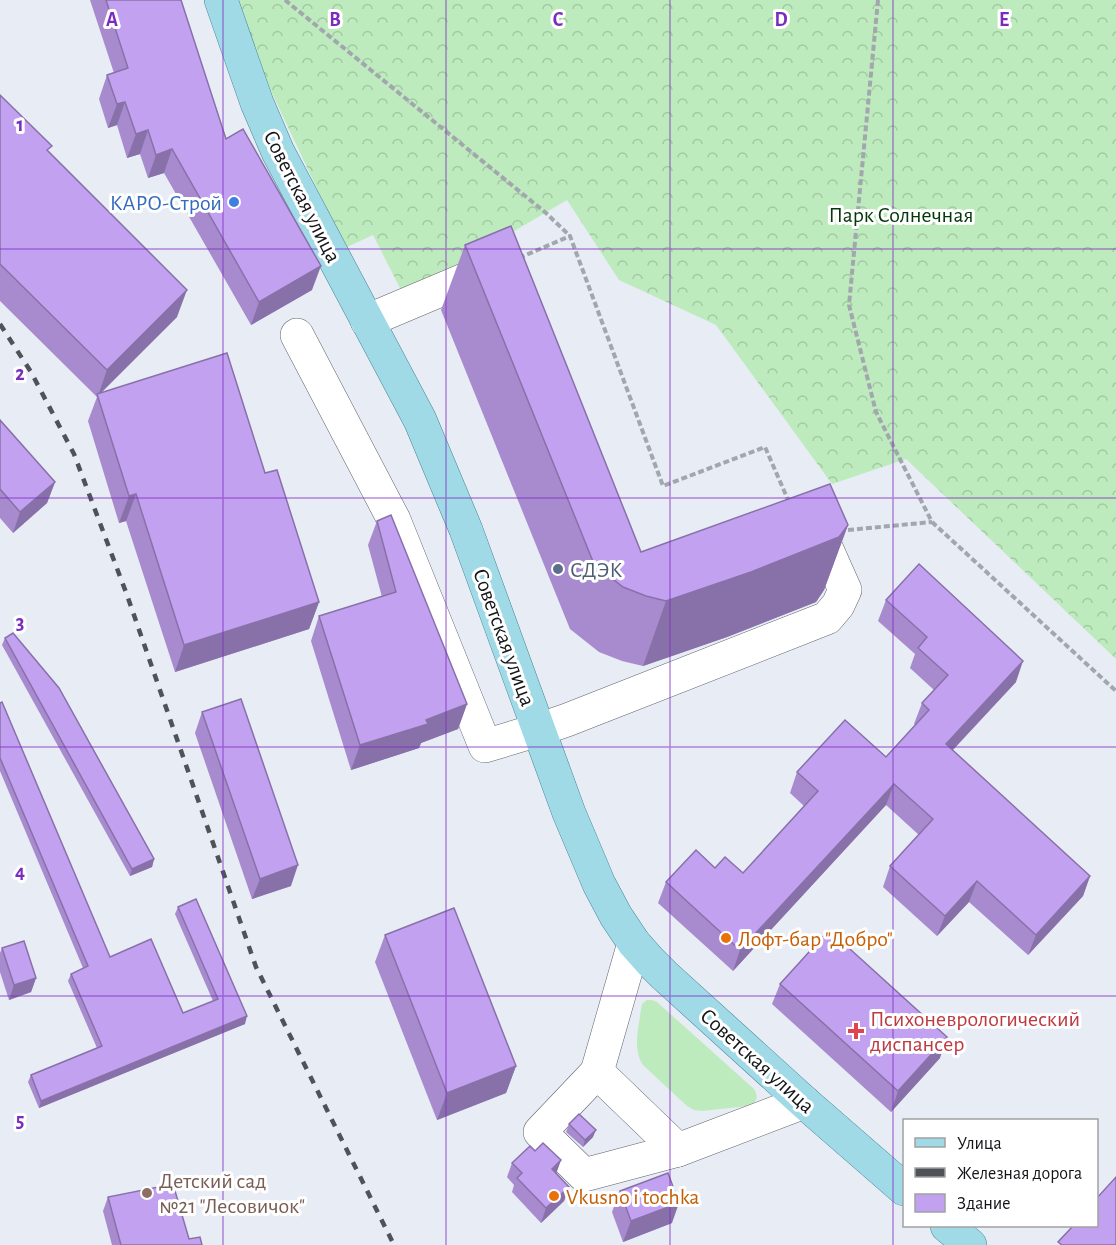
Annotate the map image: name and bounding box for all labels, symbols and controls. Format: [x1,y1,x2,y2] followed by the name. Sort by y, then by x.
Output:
[106,10,118,30] text: A
[329,10,341,30] text: B
[553,10,564,30] text: C
[774,10,788,30] text: D
[999,10,1009,30] text: E
[16,115,24,135] text: 1
[259,127,345,266] street label: Советская улица
[110,192,222,214] place label: КАРО-Строй
[227,195,241,209] marker: КАРО-Строй
[829,204,973,226] park label: Парк Солнечная
[15,364,25,384] text: 2
[570,559,622,581] place label: СДЭК
[551,562,565,576] marker: СДЭК
[469,566,539,709] street label: Советская улица
[16,613,24,633] text: 3
[15,862,25,882] text: 4
[738,928,893,950] place label: Лофт-бар "Добро"
[719,931,733,945] marker: Лофт-бар "Добро"
[696,1004,818,1117] street label: Советская улица
[870,1008,1080,1055] place label: Психоневрологический диспансер
[847,1022,865,1040] marker: Психоневрологический диспансер
[16,1111,24,1131] text: 5
[903,1119,1098,1227] legend
[957,1135,1002,1153] text: Улица
[957,1165,1082,1183] text: Железная дорога
[159,1170,305,1217] place label: Детский сад №21 "Лесовичок"
[140,1186,154,1200] marker: Детский сад №21 "Лесовичок"
[566,1186,700,1208] place label: Vkusno i tochka
[547,1189,561,1203] marker: Vkusno i tochka
[957,1195,1011,1213] text: Здание

